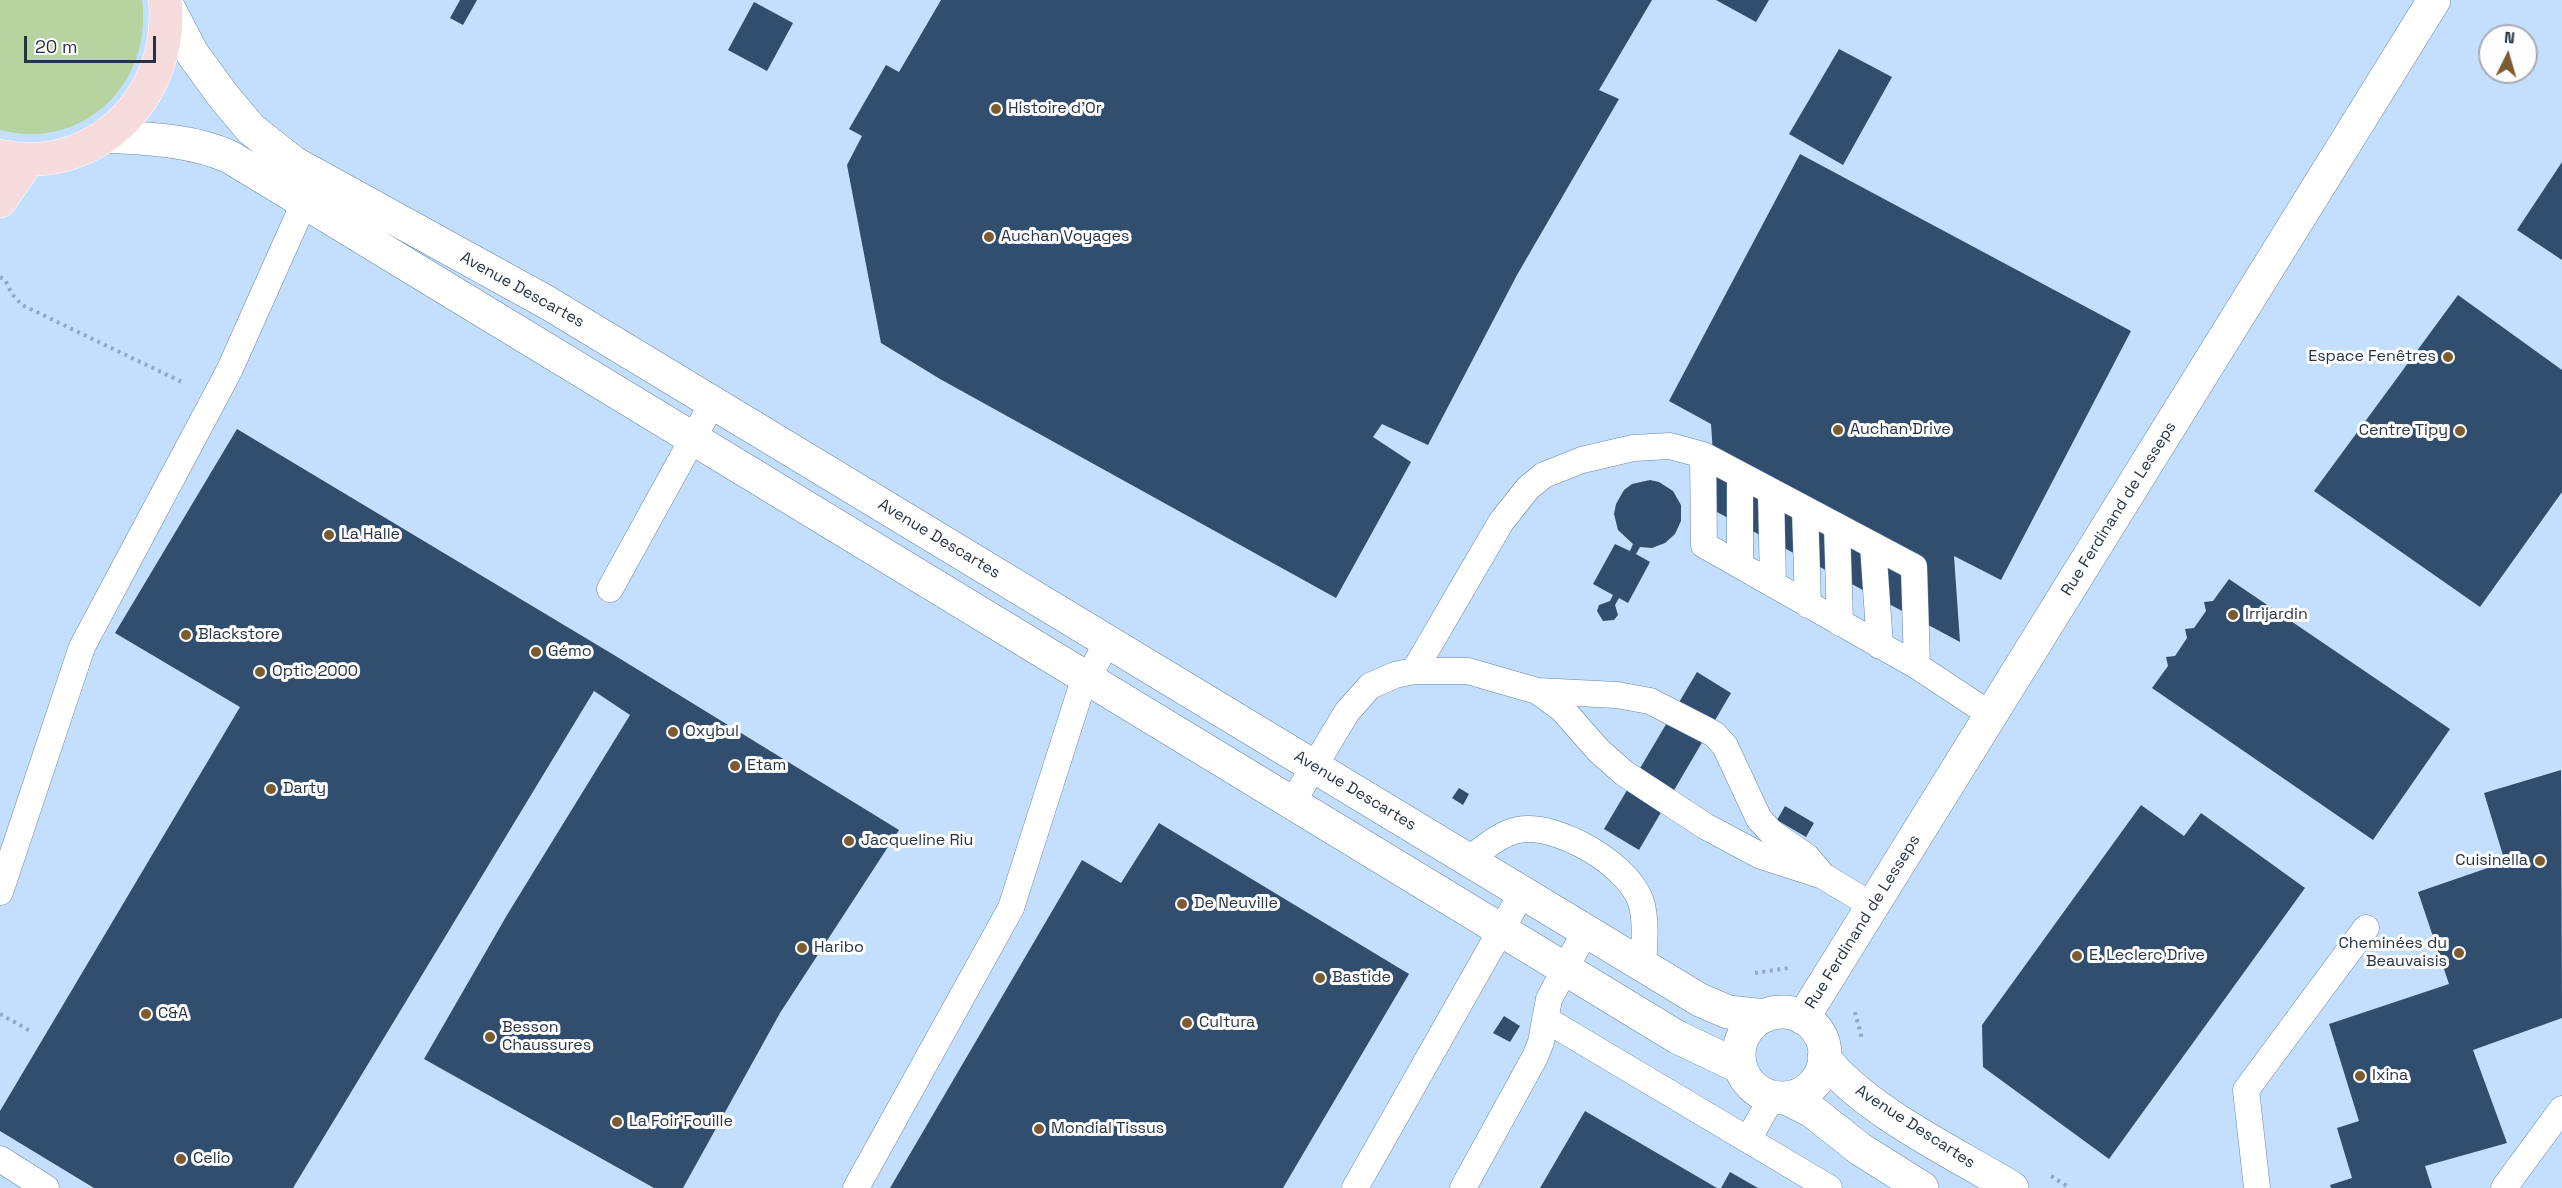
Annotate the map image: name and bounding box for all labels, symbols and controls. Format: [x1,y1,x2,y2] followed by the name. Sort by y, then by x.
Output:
[27,24,159,62] scale bar
[2478,24,2538,84] north arrow
[2503,27,2516,48] text: N
[35,35,78,58] text: 20 m
[1008,99,1102,119] place label: Histoire d'Or
[989,102,1003,116] marker: Histoire d'Or
[1001,227,1130,247] place label: Auchan Voyages
[982,230,996,244] marker: Auchan Voyages
[457,248,587,332] street label: Avenue Descartes
[2308,347,2436,367] place label: Espace Fenêtres
[2441,350,2455,364] marker: Espace Fenêtres
[2057,418,2181,600] street label: Rue Ferdinand de Lesseps
[1850,420,1951,440] place label: Auchan Drive
[2359,421,2448,441] place label: Centre Tipy
[1831,423,1845,437] marker: Auchan Drive
[2453,424,2467,438] marker: Centre Tipy
[875,495,1003,583] street label: Avenue Descartes
[341,525,400,545] place label: La Halle
[322,528,336,542] marker: La Halle
[2245,605,2308,625] place label: Irrijardin
[2226,608,2240,622] marker: Irrijardin
[198,625,280,645] place label: Blackstore
[179,628,193,642] marker: Blackstore
[548,642,592,662] place label: Gémo
[529,645,543,659] marker: Gémo
[272,662,358,682] place label: Optic 2000
[253,665,267,679] marker: Optic 2000
[685,722,739,742] place label: Oxybul
[666,725,680,739] marker: Oxybul
[1291,747,1419,835] street label: Avenue Descartes
[747,756,786,776] place label: Etam
[728,759,742,773] marker: Etam
[283,779,326,799] place label: Darty
[264,782,278,796] marker: Darty
[861,831,973,851] place label: Jacqueline Riu
[1801,831,1925,1013] street label: Rue Ferdinand de Lesseps
[842,834,856,848] marker: Jacqueline Riu
[2455,851,2528,871] place label: Cuisinella
[2533,854,2547,868] marker: Cuisinella
[1194,894,1278,914] place label: De Neuville
[1175,897,1189,911] marker: De Neuville
[2338,934,2447,972] place label: Cheminées du Beauvaisis
[814,938,864,958] place label: Haribo
[795,941,809,955] marker: Haribo
[2089,946,2205,966] place label: E. Leclerc Drive
[2452,946,2466,960] marker: Cheminées du Beauvaisis
[2070,949,2084,963] marker: E. Leclerc Drive
[1332,968,1391,988] place label: Bastide
[1313,971,1327,985] marker: Bastide
[158,1004,188,1024] place label: C&A
[139,1007,153,1021] marker: C&A
[1199,1013,1255,1033] place label: Cultura
[1180,1016,1194,1030] marker: Cultura
[502,1018,591,1056] place label: Besson Chaussures
[483,1030,497,1044] marker: Besson Chaussures
[2372,1066,2408,1086] place label: Ixina
[2353,1069,2367,1083] marker: Ixina
[1852,1081,1978,1173] street label: Avenue Descartes
[629,1112,733,1132] place label: La Foir'Fouille
[610,1115,624,1129] marker: La Foir'Fouille
[1051,1119,1164,1139] place label: Mondial Tissus
[1032,1122,1046,1136] marker: Mondial Tissus
[193,1149,230,1169] place label: Celio
[174,1152,188,1166] marker: Celio

